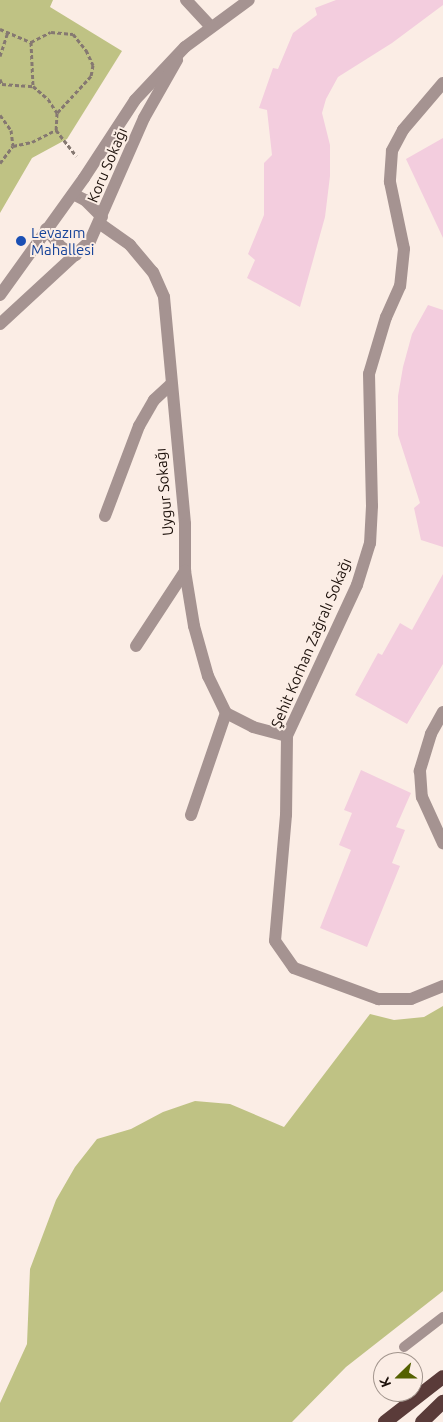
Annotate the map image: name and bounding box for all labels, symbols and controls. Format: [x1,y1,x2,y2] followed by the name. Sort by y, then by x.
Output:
[83,125,131,205] street label: Koru Sokağı
[31,223,94,258] place label: Levazım Mahallesi
[15,235,27,247] marker: Levazım Mahallesi
[151,447,177,537] street label: Uygur Sokağı
[267,555,355,731] street label: Şehit Korhan Zağralı Sokağı
[373,1352,423,1402] north arrow
[376,1375,394,1390] text: K

